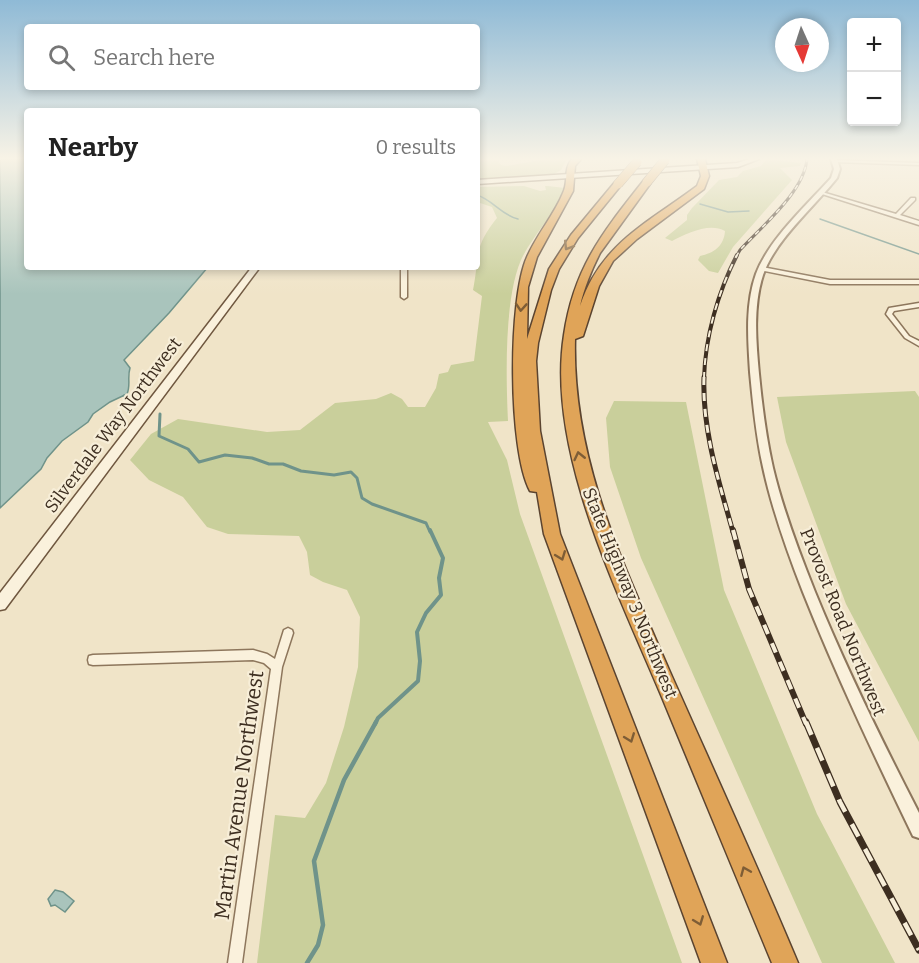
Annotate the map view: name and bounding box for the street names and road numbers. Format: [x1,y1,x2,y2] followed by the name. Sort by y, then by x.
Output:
[40,333,186,517] street label: Silverdale Way Northwest
[578,484,683,702] street label: State Highway 3 Northwest
[795,525,891,720] street label: Provost Road Northwest
[209,668,269,921] street label: Martin Avenue Northwest

